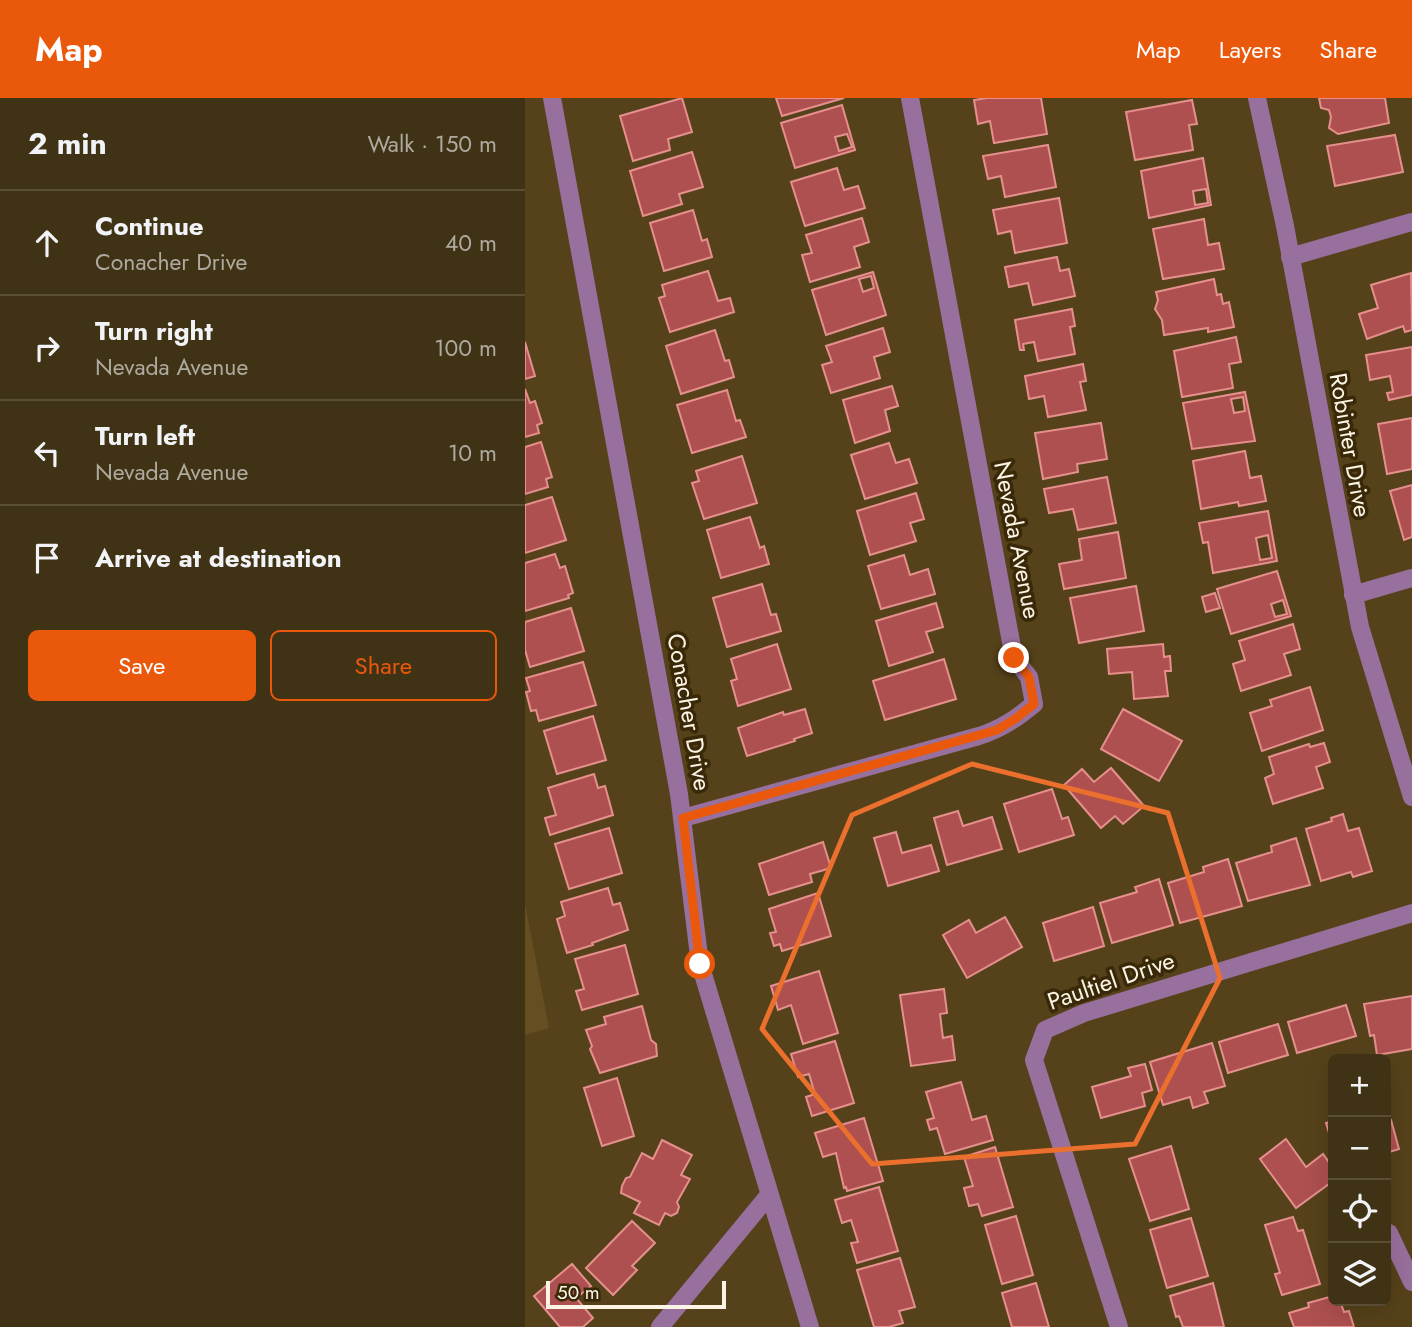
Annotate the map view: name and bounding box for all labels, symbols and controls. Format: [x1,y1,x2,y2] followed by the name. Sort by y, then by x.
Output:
[35,26,103,73] text: Map
[1136,32,1181,67] text: Map
[1219,32,1281,67] text: Layers
[1319,32,1377,67] text: Share
[28,122,107,165] text: 2 min
[367,127,497,161] text: Walk · 150 m
[95,207,204,245] text: Continue
[28,224,66,262] icon: ahead
[445,226,497,260] text: 40 m
[95,245,247,279] text: Conacher Drive
[95,312,213,350] text: Turn right
[28,329,66,367] icon: right
[434,331,497,365] text: 100 m
[95,350,248,384] text: Nevada Avenue
[1321,370,1380,520] street label: Robinter Drive
[95,417,195,455] text: Turn left
[28,434,66,472] icon: left
[448,436,497,470] text: 10 m
[95,455,248,489] text: Nevada Avenue
[985,458,1050,622] street label: Nevada Avenue
[28,539,66,577] icon: arrive
[95,539,342,577] text: Arrive at destination
[28,630,256,701] button: Save
[270,630,497,701] button: Share
[658,631,721,793] street label: Conacher Drive
[998,642,1029,673] route end
[1042,942,1179,1019] street label: Paultiel Drive
[684,948,715,979] route start
[1328,1054,1391,1306] map controls
[1328,1054,1391,1117] button: +
[1328,1117,1391,1180] button: −
[1328,1180,1391,1243] button: locate
[1328,1243,1391,1306] button: layers
[546,1278,726,1310] scale bar
[557,1279,600,1306] text: 50 m

